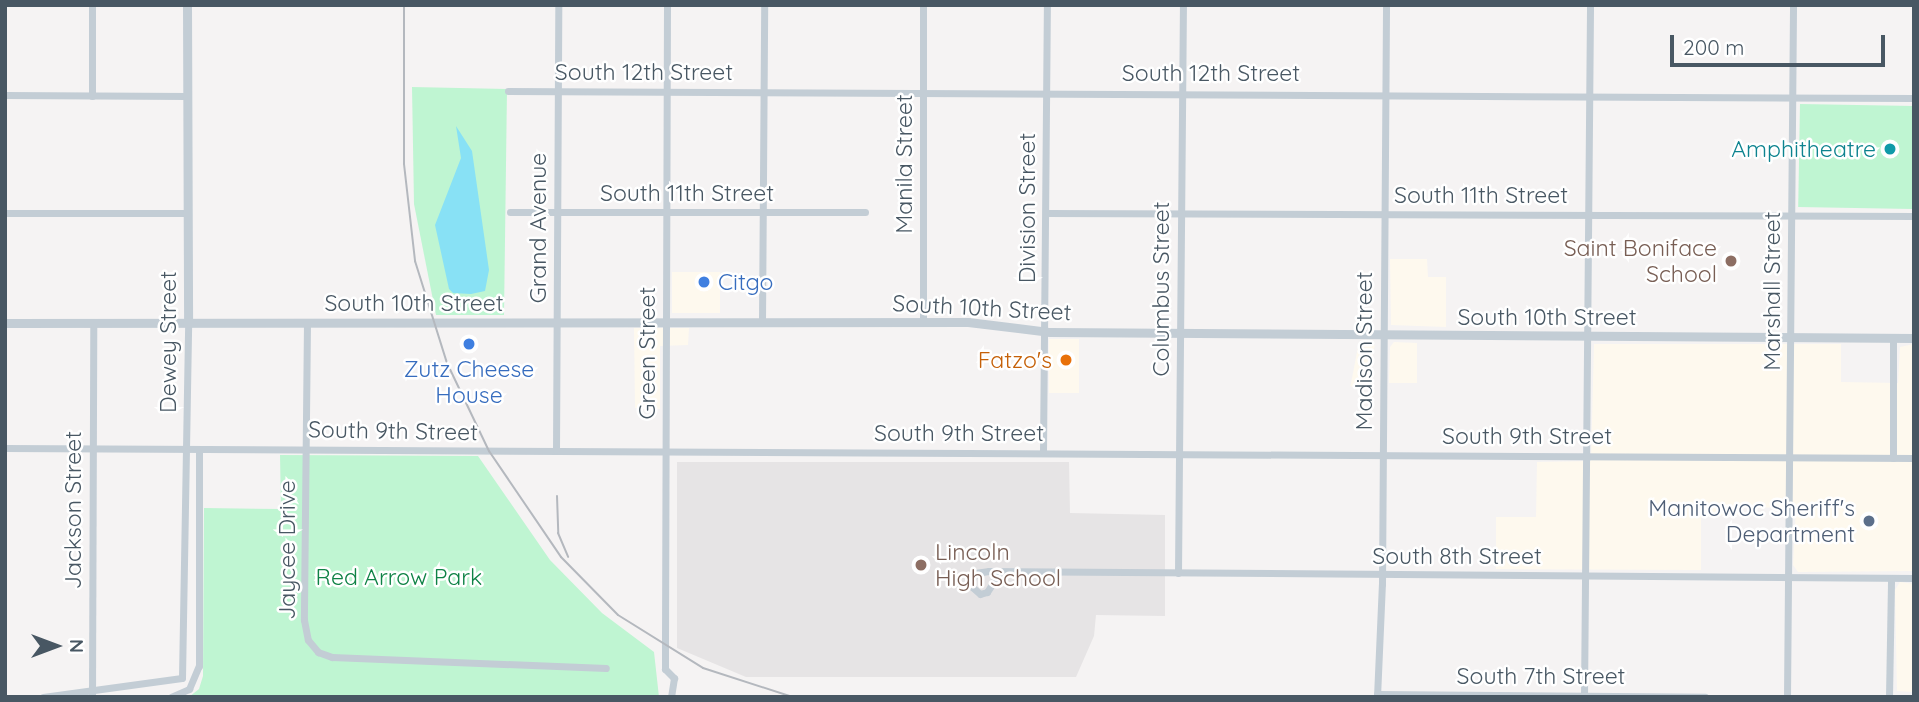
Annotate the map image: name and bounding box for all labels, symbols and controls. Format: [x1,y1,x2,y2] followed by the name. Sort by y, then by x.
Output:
[1674,21,1889,65] scale bar
[1683,34,1745,60] text: 200 m
[555,58,733,86] street label: South 12th Street
[1122,59,1300,87] street label: South 12th Street
[890,94,918,234] street label: Manila Street
[1013,133,1041,283] street label: Division Street
[1731,135,1876,163] place label: Amphitheatre
[1882,141,1898,157] marker: Amphitheatre
[524,153,552,303] street label: Grand Avenue
[600,179,774,207] street label: South 11th Street
[1394,181,1568,209] street label: South 11th Street
[1147,201,1175,377] street label: Columbus Street
[1758,211,1786,371] street label: Marshall Street
[1564,234,1717,288] place label: Saint Boniface School
[1723,253,1739,269] marker: Saint Boniface School
[718,268,773,296] place label: Citgo
[154,271,182,413] street label: Dewey Street
[1350,272,1378,430] street label: Madison Street
[696,274,712,290] marker: Citgo
[633,287,661,419] street label: Green Street
[324,289,504,317] street label: South 10th Street
[892,290,1072,326] street label: South 10th Street
[1457,303,1637,331] street label: South 10th Street
[461,336,477,352] marker: Zutz Cheese House
[978,346,1052,374] place label: Fatzo's
[1058,352,1074,368] marker: Fatzo's
[404,355,534,409] place label: Zutz Cheese House
[308,416,478,446] street label: South 9th Street
[874,419,1044,447] street label: South 9th Street
[1442,422,1612,450] street label: South 9th Street
[59,431,87,589] street label: Jackson Street
[273,480,301,620] street label: Jaycee Drive
[1648,494,1855,548] place label: Manitowoc Sheriff's Department
[1861,513,1877,529] marker: Manitowoc Sheriff's Department
[935,538,1061,592] place label: Lincoln High School
[1372,542,1542,570] street label: South 8th Street
[913,557,929,573] marker: Lincoln High School
[316,563,482,591] park label: Red Arrow Park
[21,611,91,681] north arrow
[65,639,89,653] text: N
[1457,662,1625,690] street label: South 7th Street

